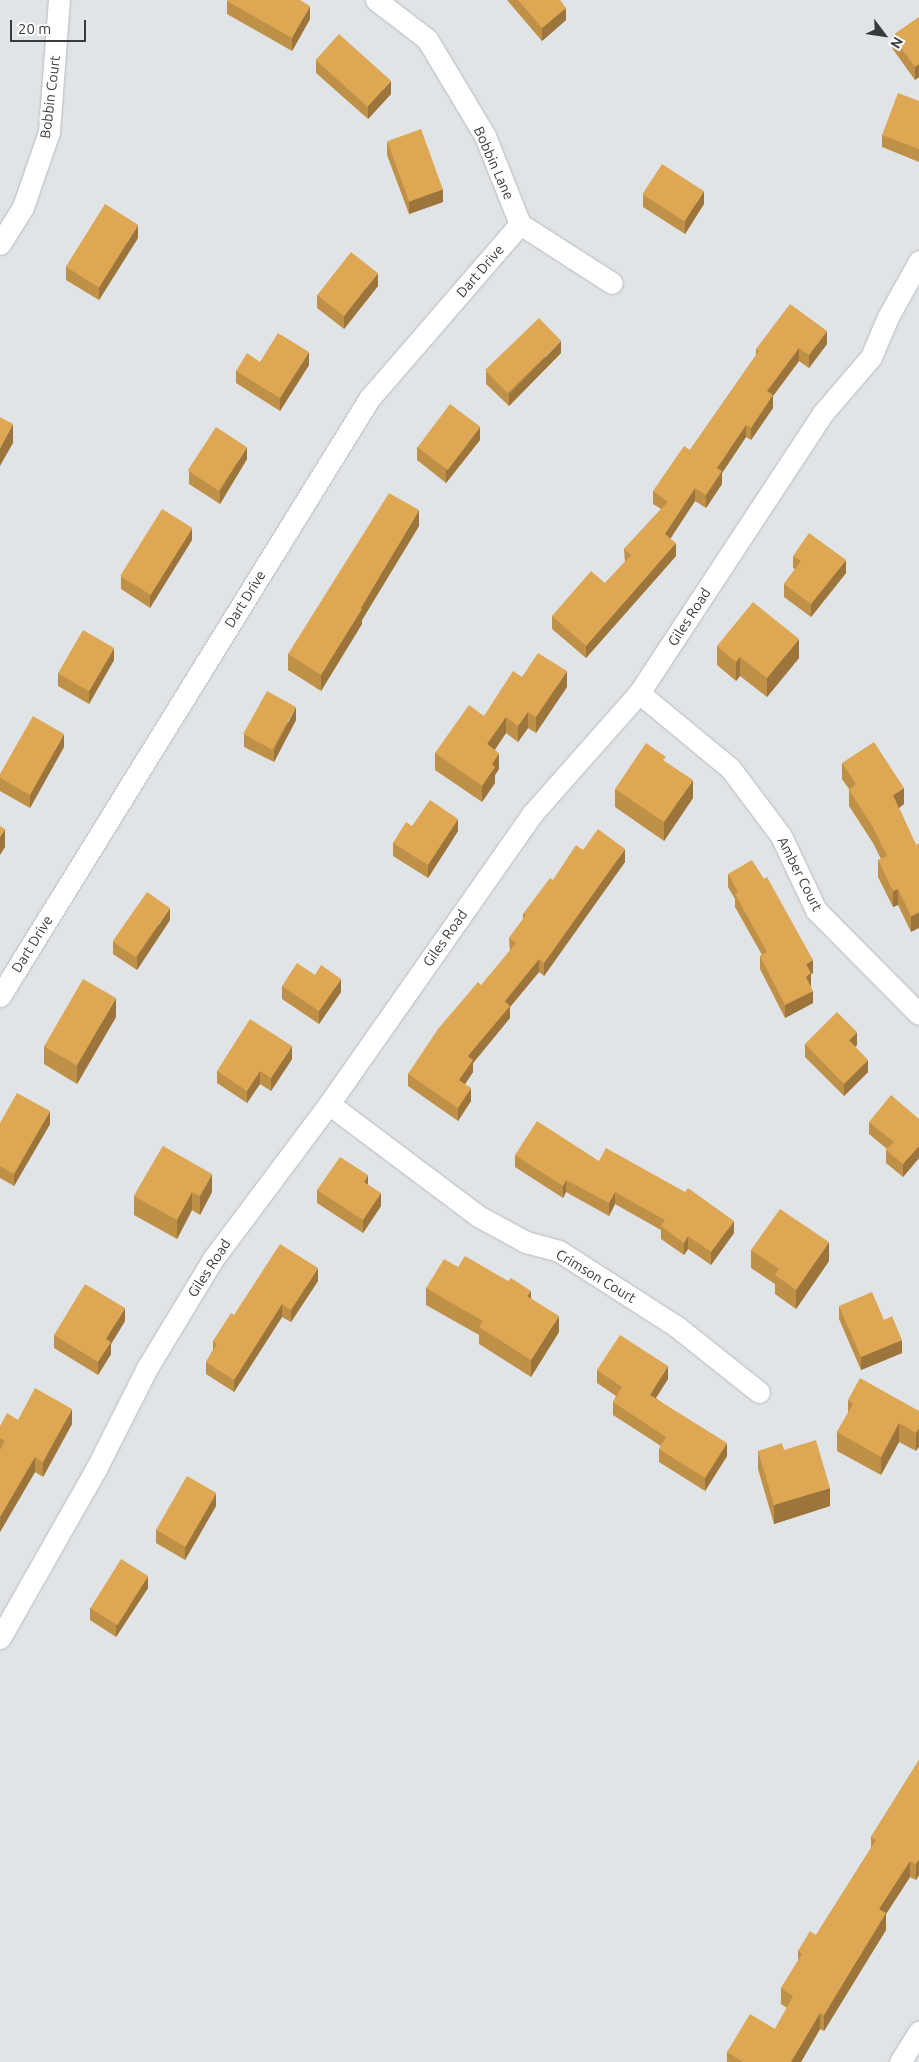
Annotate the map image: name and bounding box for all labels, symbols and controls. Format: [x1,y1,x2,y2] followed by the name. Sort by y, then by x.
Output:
[12,10,89,42] scale bar
[859,10,909,60] north arrow
[18,20,51,37] text: 20 m
[887,34,906,51] text: N
[37,54,63,140] street label: Bobbin Court
[470,124,518,202] street label: Bobbin Lane
[453,241,507,301] street label: Dart Drive
[221,567,269,631] street label: Dart Drive
[664,585,714,649] street label: Giles Road
[774,834,826,914] street label: Amber Court
[419,906,471,970] street label: Giles Road
[8,912,56,976] street label: Dart Drive
[184,1236,234,1300] street label: Giles Road
[553,1246,639,1306] street label: Crimson Court

